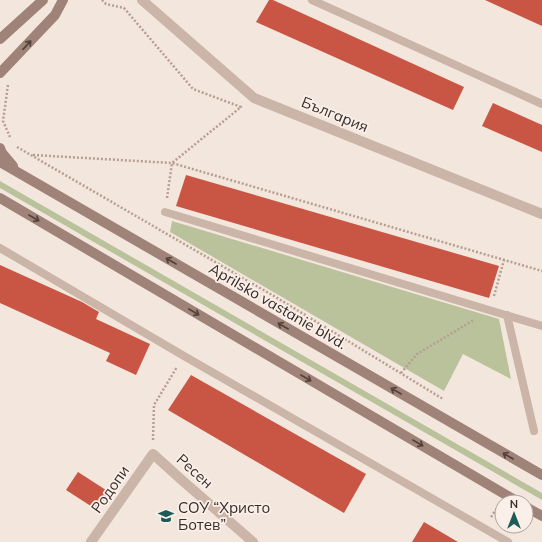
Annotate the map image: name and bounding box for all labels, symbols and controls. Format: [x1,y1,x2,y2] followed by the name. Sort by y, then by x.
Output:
[22,40,32,50] one-way arrow
[299,92,371,136] street label: България
[28,214,40,222] one-way arrow
[165,256,177,264] one-way arrow
[206,259,350,353] street label: Aprilsko vastanie blvd.
[188,308,200,316] one-way arrow
[277,321,289,329] one-way arrow
[300,374,312,382] one-way arrow
[390,386,402,394] one-way arrow
[412,440,424,448] one-way arrow
[173,450,217,492] street label: Ресен
[502,451,514,459] one-way arrow
[87,461,133,517] street label: Родопи
[494,494,534,534] north arrow
[510,497,518,511] text: N
[178,498,270,534] place label: СОУ “Христо Ботев”
[157,507,175,525] school or university icon: СОУ “Христо Ботев”

